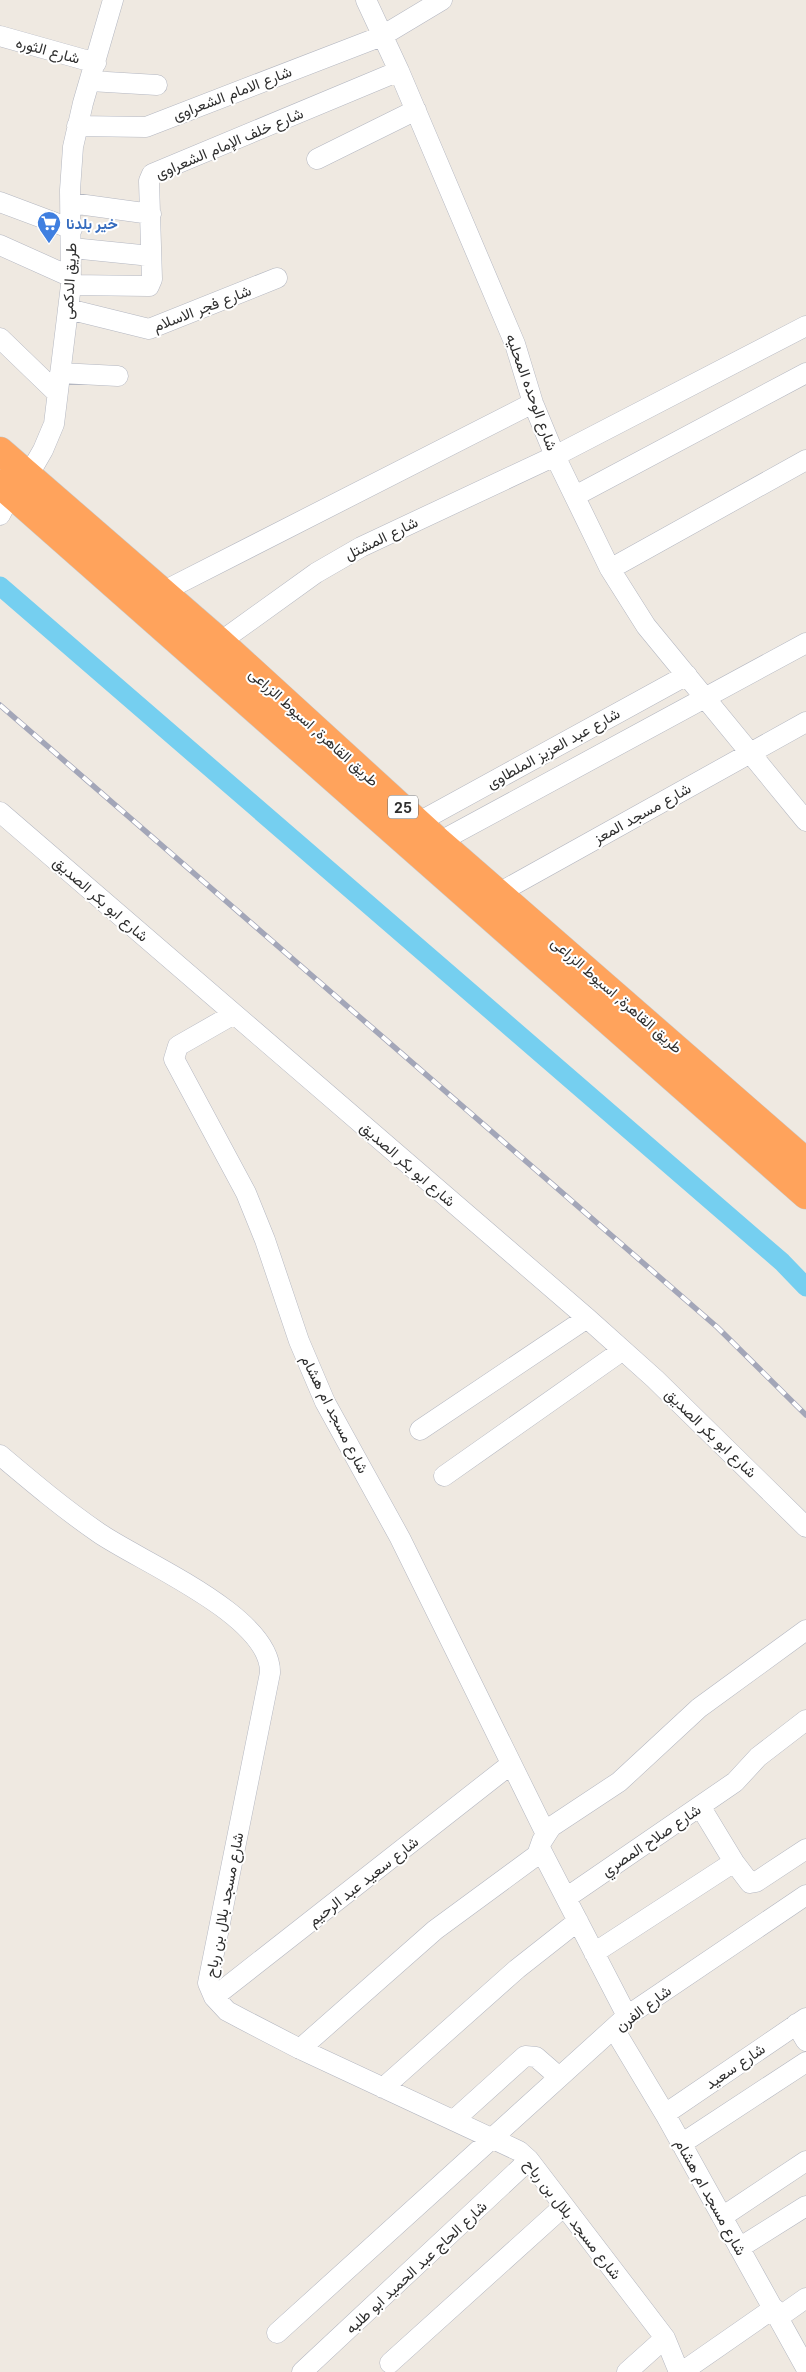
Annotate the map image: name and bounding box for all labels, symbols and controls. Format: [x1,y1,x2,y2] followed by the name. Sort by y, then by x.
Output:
[14,32,82,70] street label: شارع الثوره
[170,61,295,126] street label: شارع الامام الشعراوى
[152,103,307,185] street label: شارع خلف الإمام الشعراوى
[36,210,62,244] supermarket icon: خير بلدنا
[66,214,118,233] place label: خير بلدنا
[58,242,82,320] street label: طريق الدكمى
[150,281,254,337] street label: شارع فجر الاسلام
[500,331,562,454] street label: شارع الوحده المحليه
[341,512,422,566] street label: شارع المشتل
[245,664,383,791] street label: طريق القاهرة, اسيوط الزراعى
[483,703,624,794] street label: شارع عبد العزيز الملطاوى
[589,778,695,850] street label: شارع مسجد المعز
[388,796,418,819] road number: 25
[48,852,153,947] street label: شارع ابو بكر الصديق
[547,933,687,1058] street label: طريق القاهرة, اسيوط الزراعى
[355,1117,460,1212] street label: شارع ابو بكر الصديق
[295,1352,373,1477] street label: شارع مسجد ام هشام
[660,1384,761,1483] street label: شارع ابو بكر الصديق
[598,1800,707,1884] street label: شارع صلاح المصري
[201,1831,249,1980] street label: شارع مسجد بلال بن رباح
[304,1832,423,1932] street label: شارع سعيد عبد الرحيم
[611,1981,676,2037] street label: شارع الفرن
[701,2039,770,2095] street label: شارع سعيد
[669,2136,751,2260] street label: شارع مسجد ام هشام
[519,2155,626,2284] street label: شارع مسجد بلال بن رباح
[341,2196,492,2339] street label: شارع الحاج عبد الحميد ابو طلبه

